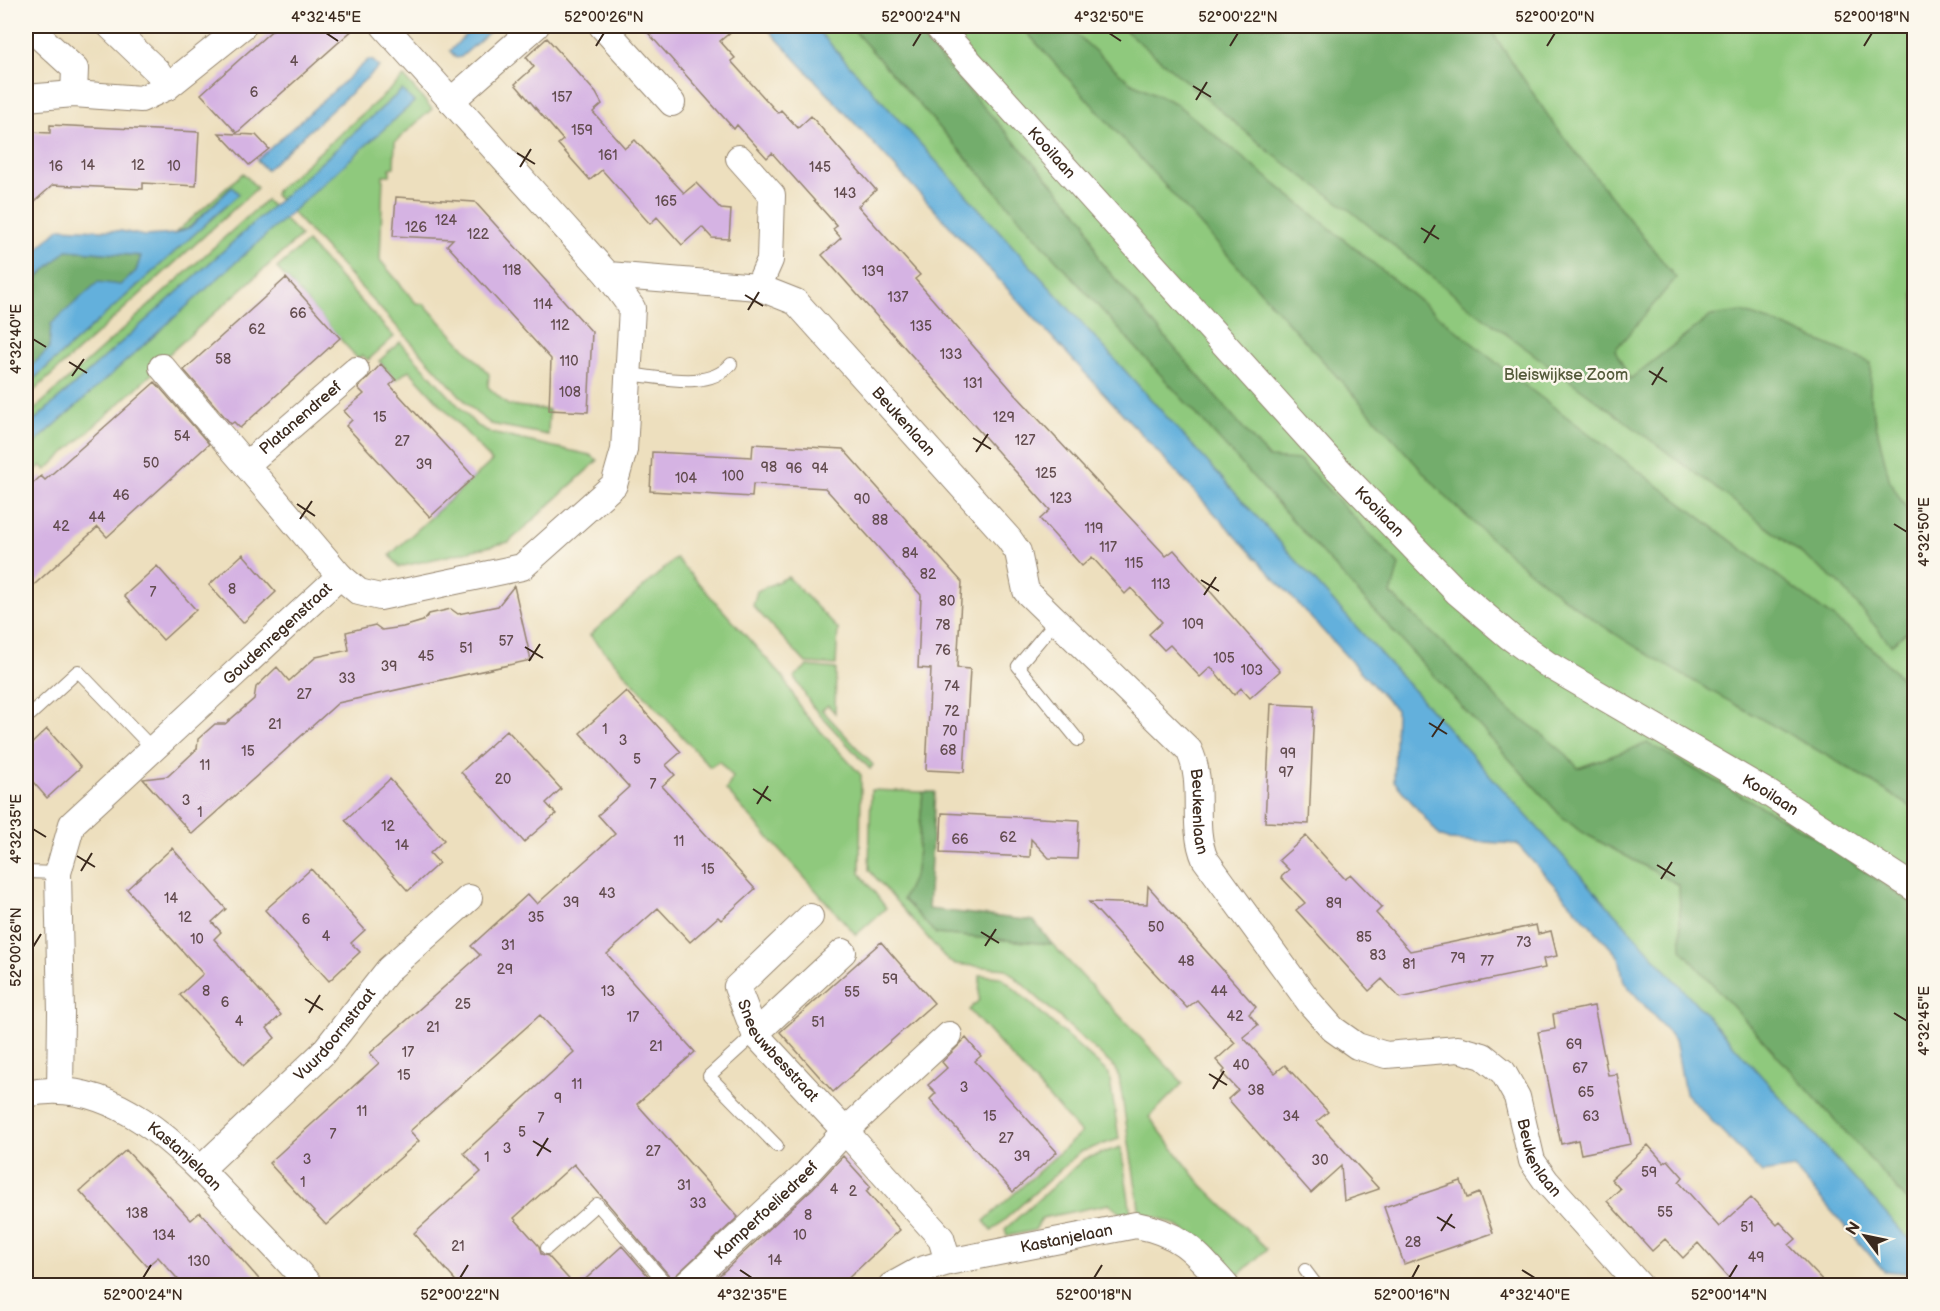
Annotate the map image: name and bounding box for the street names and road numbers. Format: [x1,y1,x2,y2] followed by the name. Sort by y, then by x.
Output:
[1024,123,1080,183] street label: Kooilaan
[256,377,345,459] street label: Platanendreef
[868,383,939,460] street label: Beukenlaan
[1351,483,1408,541] street label: Kooilaan
[219,579,336,689] street label: Goudenregenstraat
[1186,767,1212,857] street label: Beukenlaan
[1739,771,1802,820] street label: Kooilaan
[290,984,380,1085] street label: Vuurdoornstraat
[733,997,823,1106] street label: Sneeuwbesstraat
[1513,1117,1565,1201] street label: Beukenlaan
[143,1118,225,1195] street label: Kastanjelaan
[710,1157,822,1264] street label: Kamperfoeliedreef
[1019,1220,1114,1257] street label: Kastanjelaan

